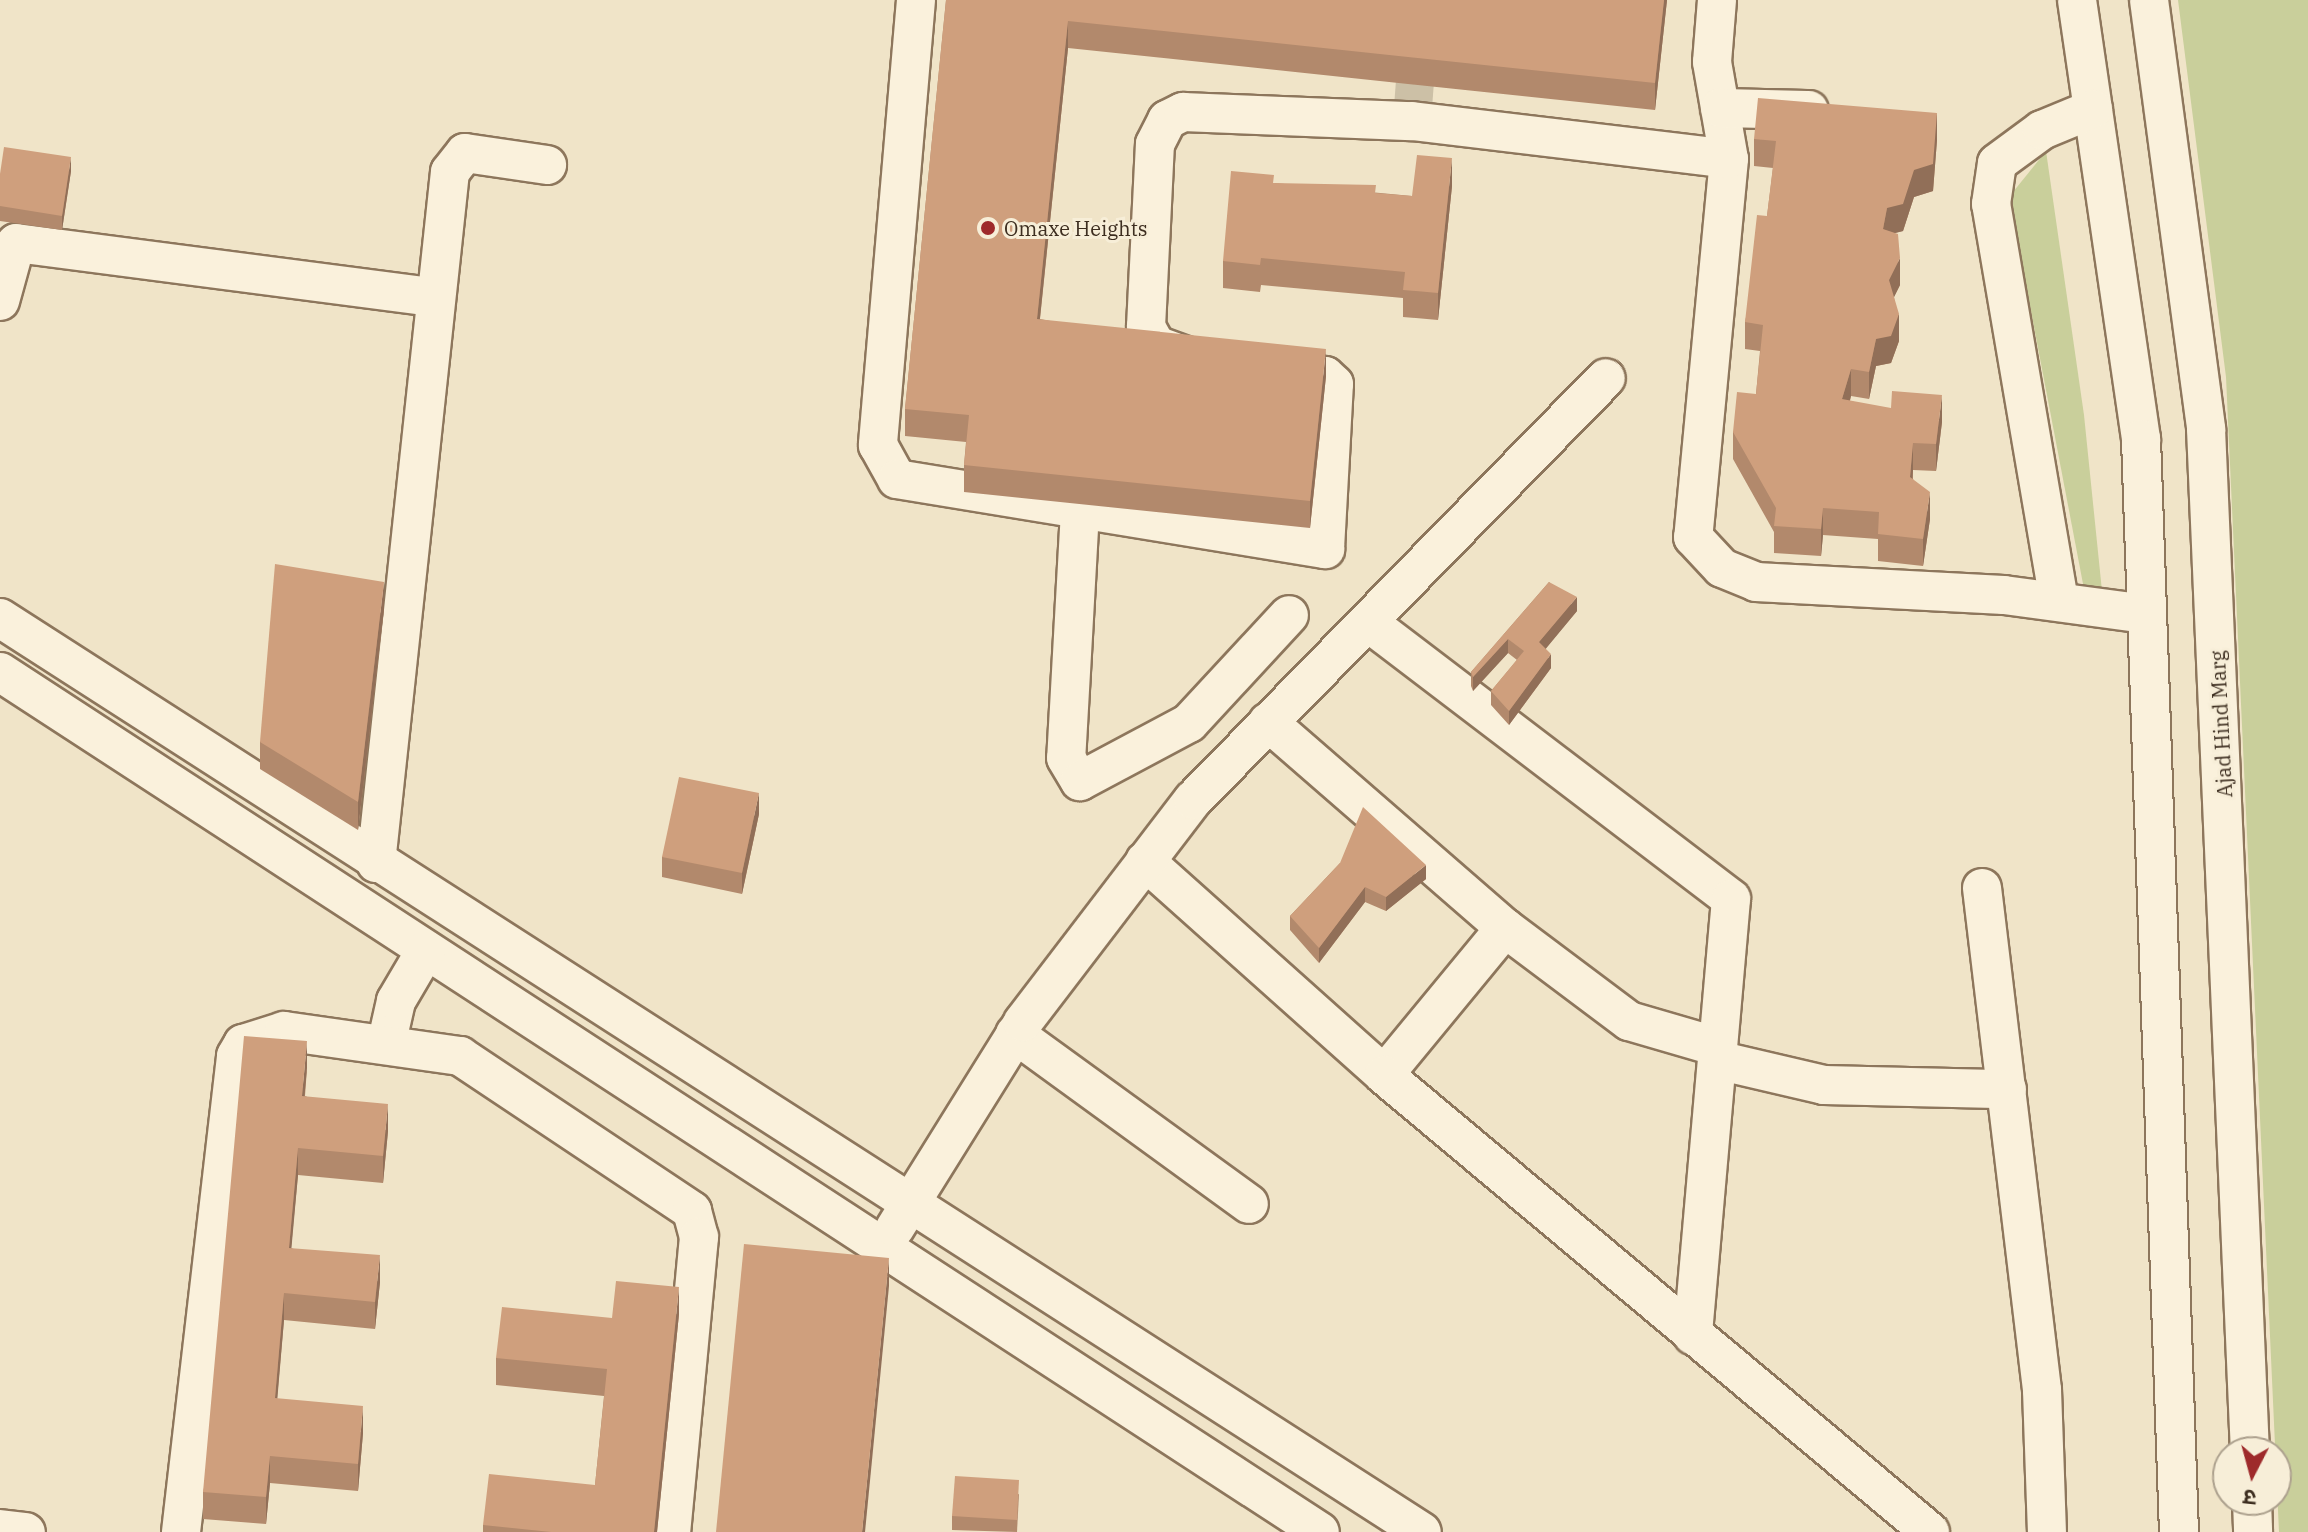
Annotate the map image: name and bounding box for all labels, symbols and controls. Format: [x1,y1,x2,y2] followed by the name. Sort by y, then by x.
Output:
[1004,216,1147,240] place label: Omaxe Heights
[979,219,997,237] marker: Omaxe Heights
[2205,650,2237,798] street label: Ajad Hind Marg
[2212,1436,2292,1516] north arrow
[2242,1483,2258,1513] text: उ

